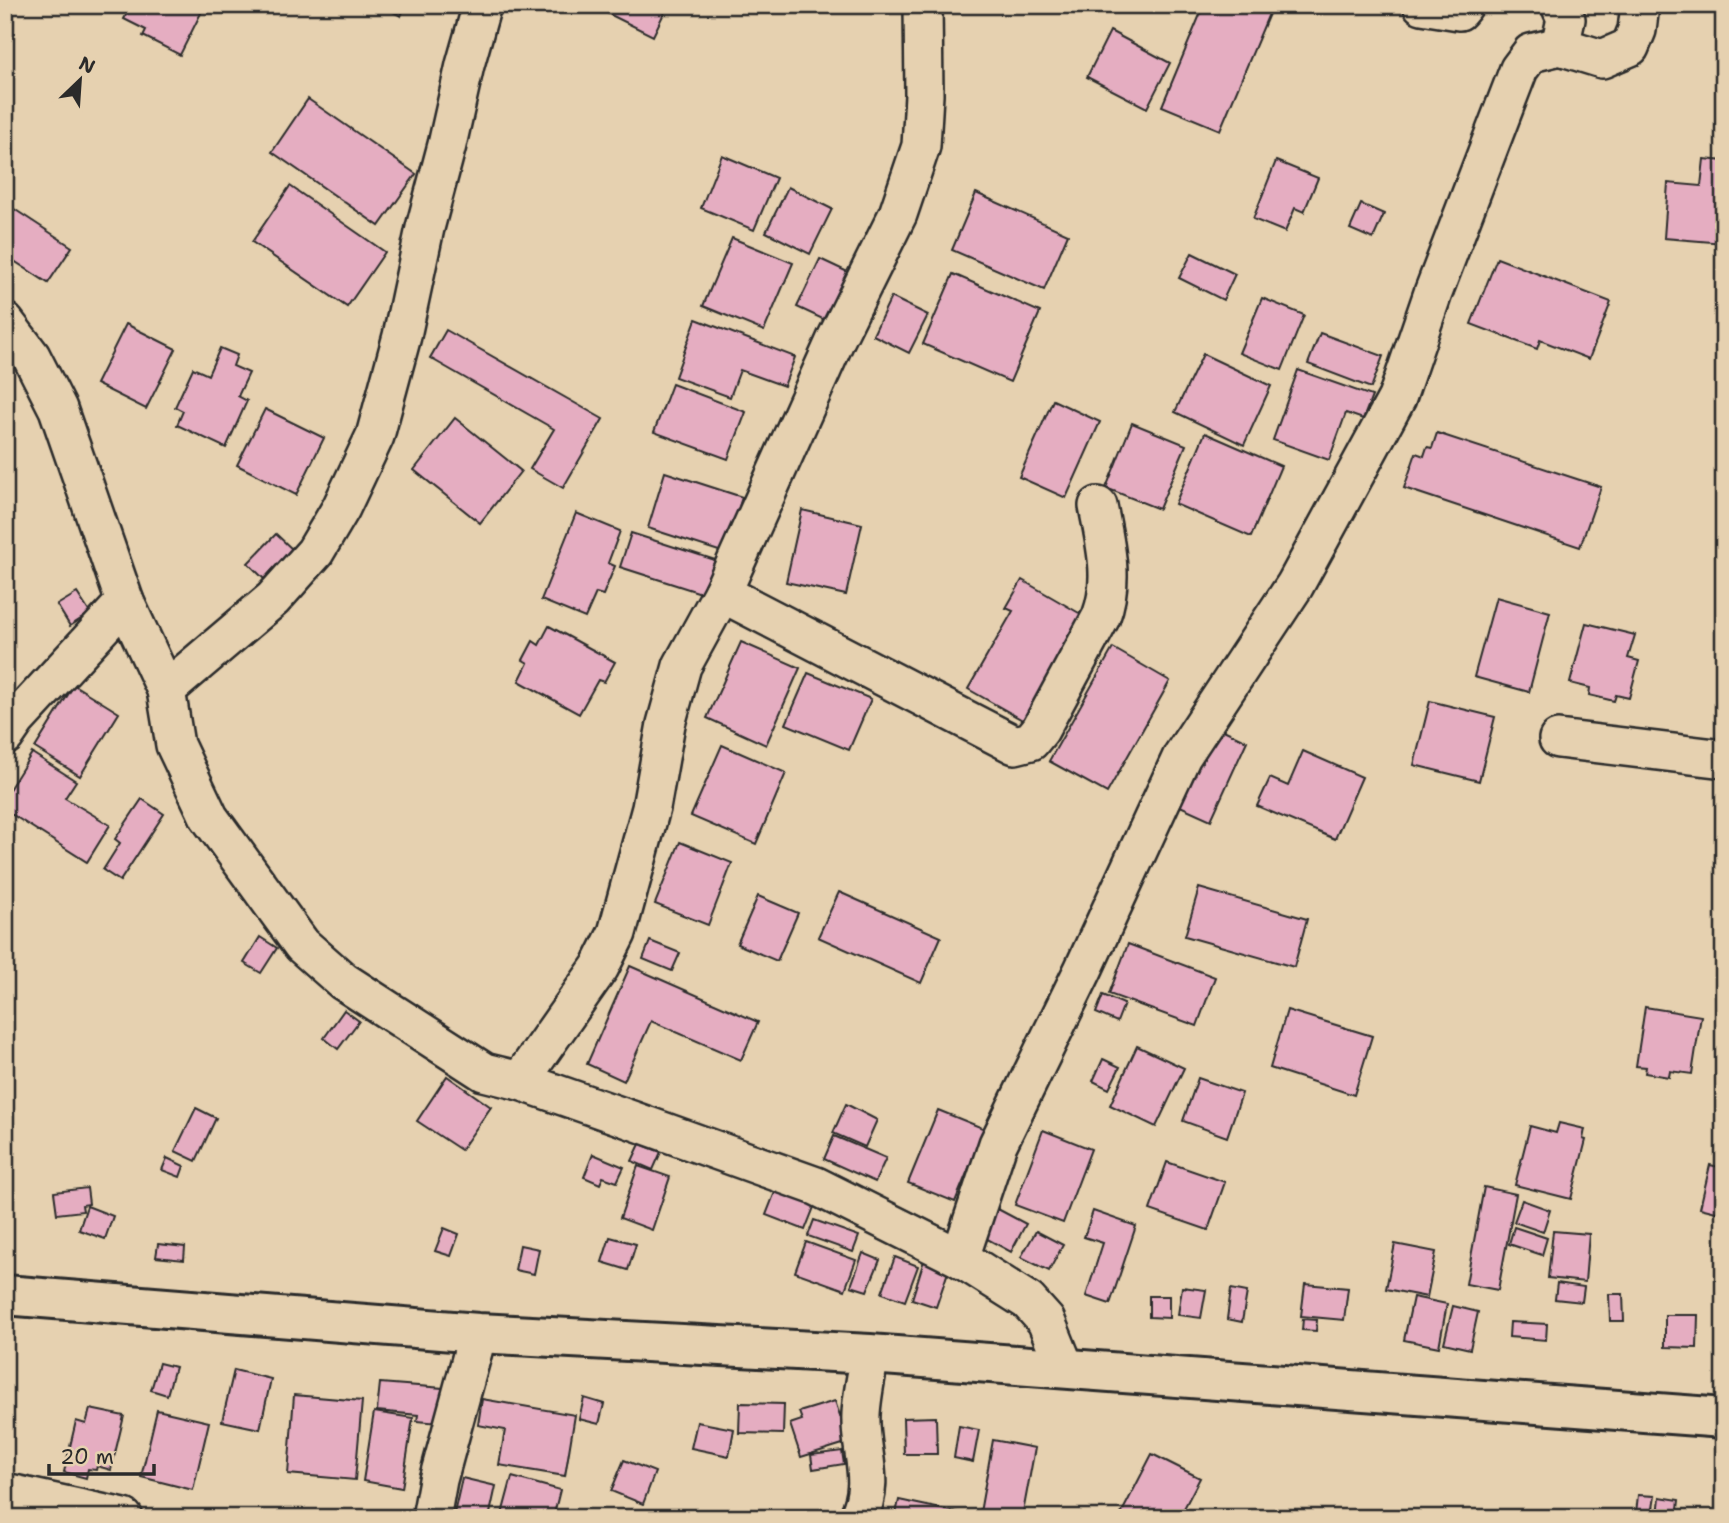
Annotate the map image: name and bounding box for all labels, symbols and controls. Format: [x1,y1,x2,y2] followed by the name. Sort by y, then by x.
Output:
[46,46,116,116] north arrow
[75,51,99,80] text: N
[49,1432,154,1476] scale bar
[60,1443,114,1471] text: 20 m

